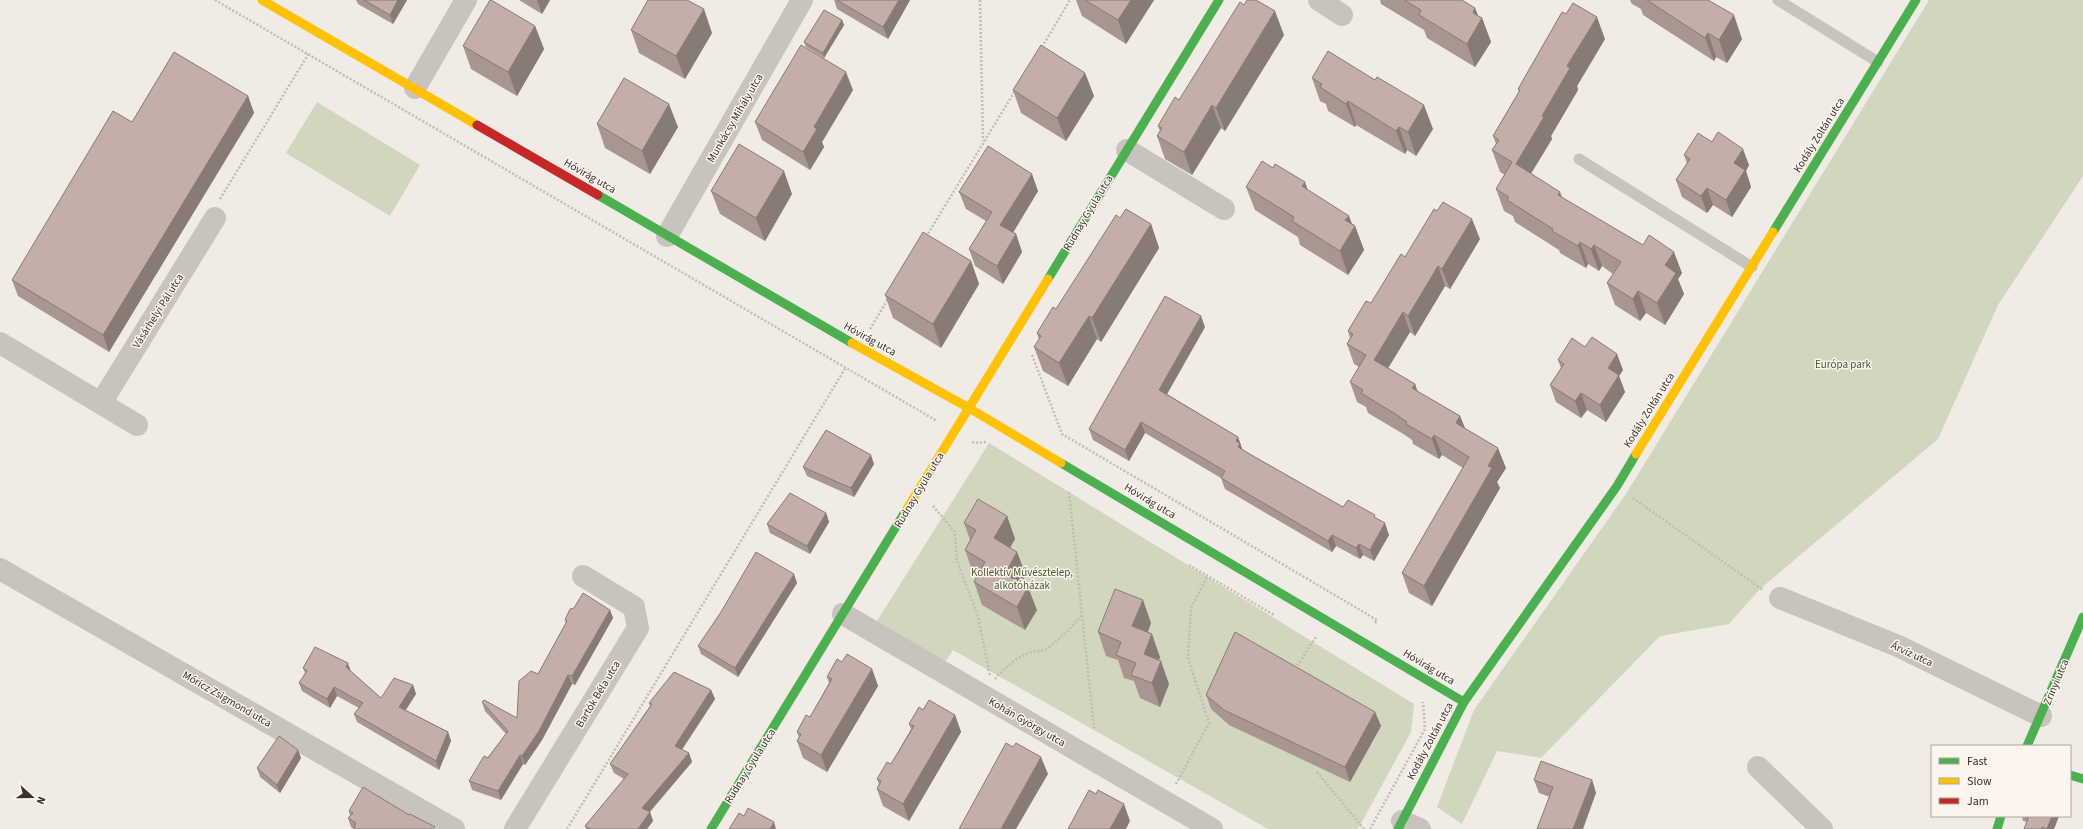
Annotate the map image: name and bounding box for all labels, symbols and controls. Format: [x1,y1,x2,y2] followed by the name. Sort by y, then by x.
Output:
[703,71,767,165] street label: Munkácsy Mihály utca
[1790,95,1848,175] street label: Kodály Zoltán utca
[561,155,619,197] street label: Hóvirág utca
[1059,172,1117,254] street label: Rudnay Gyula utca
[129,271,187,351] street label: Vásárhelyi Pál utca
[841,318,899,360] street label: Hóvirág utca
[1815,357,1872,372] park label: Európa park
[1620,370,1678,450] street label: Kodály Zoltán utca
[890,449,948,531] street label: Rudnay Gyula utca
[1121,480,1179,522] street label: Hóvirág utca
[971,565,1073,593] park label: Kollektív Művésztelep, alkotóházak
[1889,638,1935,670] street label: Árvíz utca
[1400,646,1458,688] street label: Hóvirág utca
[2040,657,2072,707] street label: Zrínyi utca
[572,658,624,730] street label: Bartók Béla utca
[180,667,274,731] street label: Móricz Zsigmond utca
[986,694,1068,750] street label: Kohán György utca
[1403,700,1457,782] street label: Kodály Zoltán utca
[721,726,779,806] street label: Rudnay Gyula utca
[1931,745,2071,817] legend
[1967,753,1987,770] text: Fast
[1967,773,1992,790] text: Slow
[12,777,52,817] north arrow
[1967,793,1989,810] text: Jam
[33,794,49,807] text: N

